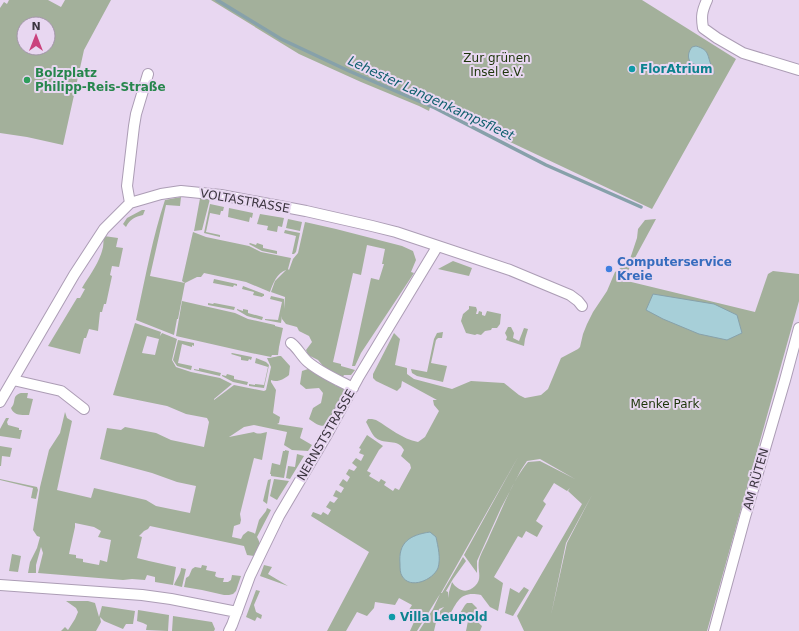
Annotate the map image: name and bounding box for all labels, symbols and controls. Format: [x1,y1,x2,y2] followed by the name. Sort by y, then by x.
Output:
[16,16,56,56] north arrow
[31,20,41,33] text: N
[463,51,531,79] park label: Zur grünen Insel e.V.
[346,53,517,144] water label: Lehester Langenkampsfleet
[640,62,713,76] place label: FlorAtrium
[627,64,637,74] marker: FlorAtrium
[35,66,166,94] place label: Bolzplatz Philipp-Reis-Straße
[22,75,32,85] marker: Bolzplatz Philipp-Reis-Straße
[199,186,291,216] street label: VOLTASTRASSE
[617,255,732,283] place label: Computerservice Kreie
[604,264,614,274] marker: Computerservice Kreie
[294,387,358,483] street label: NERNSTSTRASSE
[631,397,700,411] park label: Menke Park
[739,446,771,511] street label: AM RÜTEN
[400,610,488,624] place label: Villa Leupold
[387,612,397,622] marker: Villa Leupold

